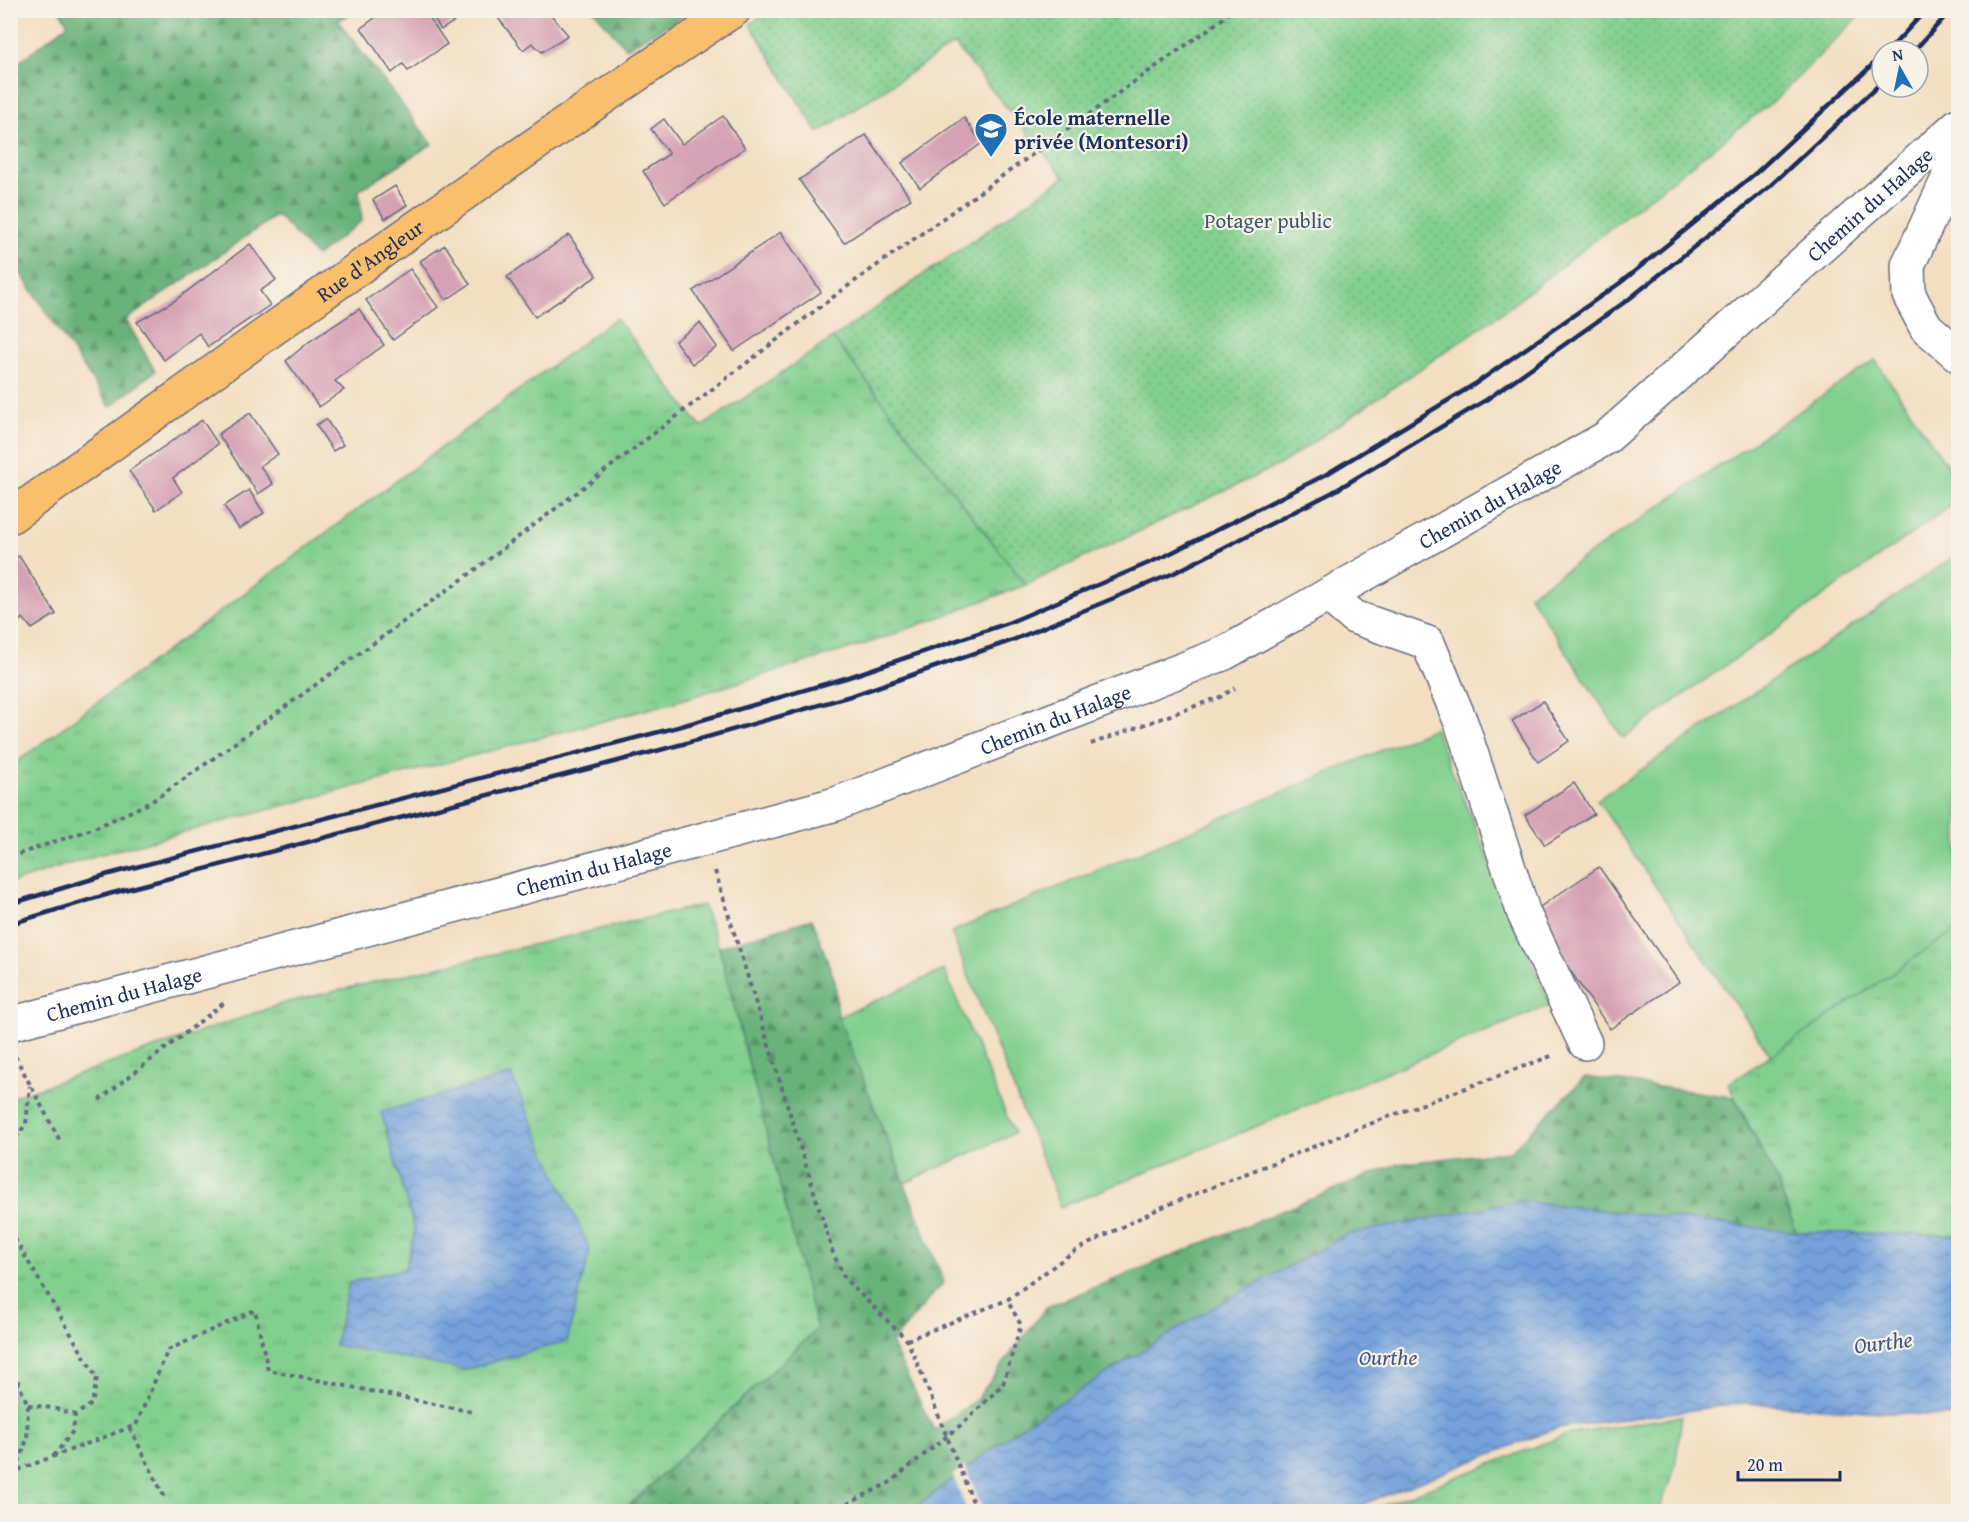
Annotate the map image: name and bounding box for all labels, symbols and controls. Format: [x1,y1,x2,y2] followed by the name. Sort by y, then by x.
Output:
[1870,39,1930,99] north arrow
[1890,41,1905,67] text: N
[1014,102,1189,157] place label: École maternelle privée (Montesori)
[973,111,1009,158] school or university icon: École maternelle privée (Montesori)
[1799,139,1939,268] street label: Chemin du Halage
[1204,205,1332,236] park label: Potager public
[310,211,430,309] street label: Rue d'Angleur
[1412,451,1567,556] street label: Chemin du Halage
[975,675,1135,762] street label: Chemin du Halage
[512,833,675,904] street label: Chemin du Halage
[43,958,205,1029] street label: Chemin du Halage
[1852,1323,1914,1361] water label: Ourthe
[1359,1341,1417,1373] water label: Ourthe
[1738,1444,1840,1482] scale bar
[1747,1451,1783,1478] text: 20 m

